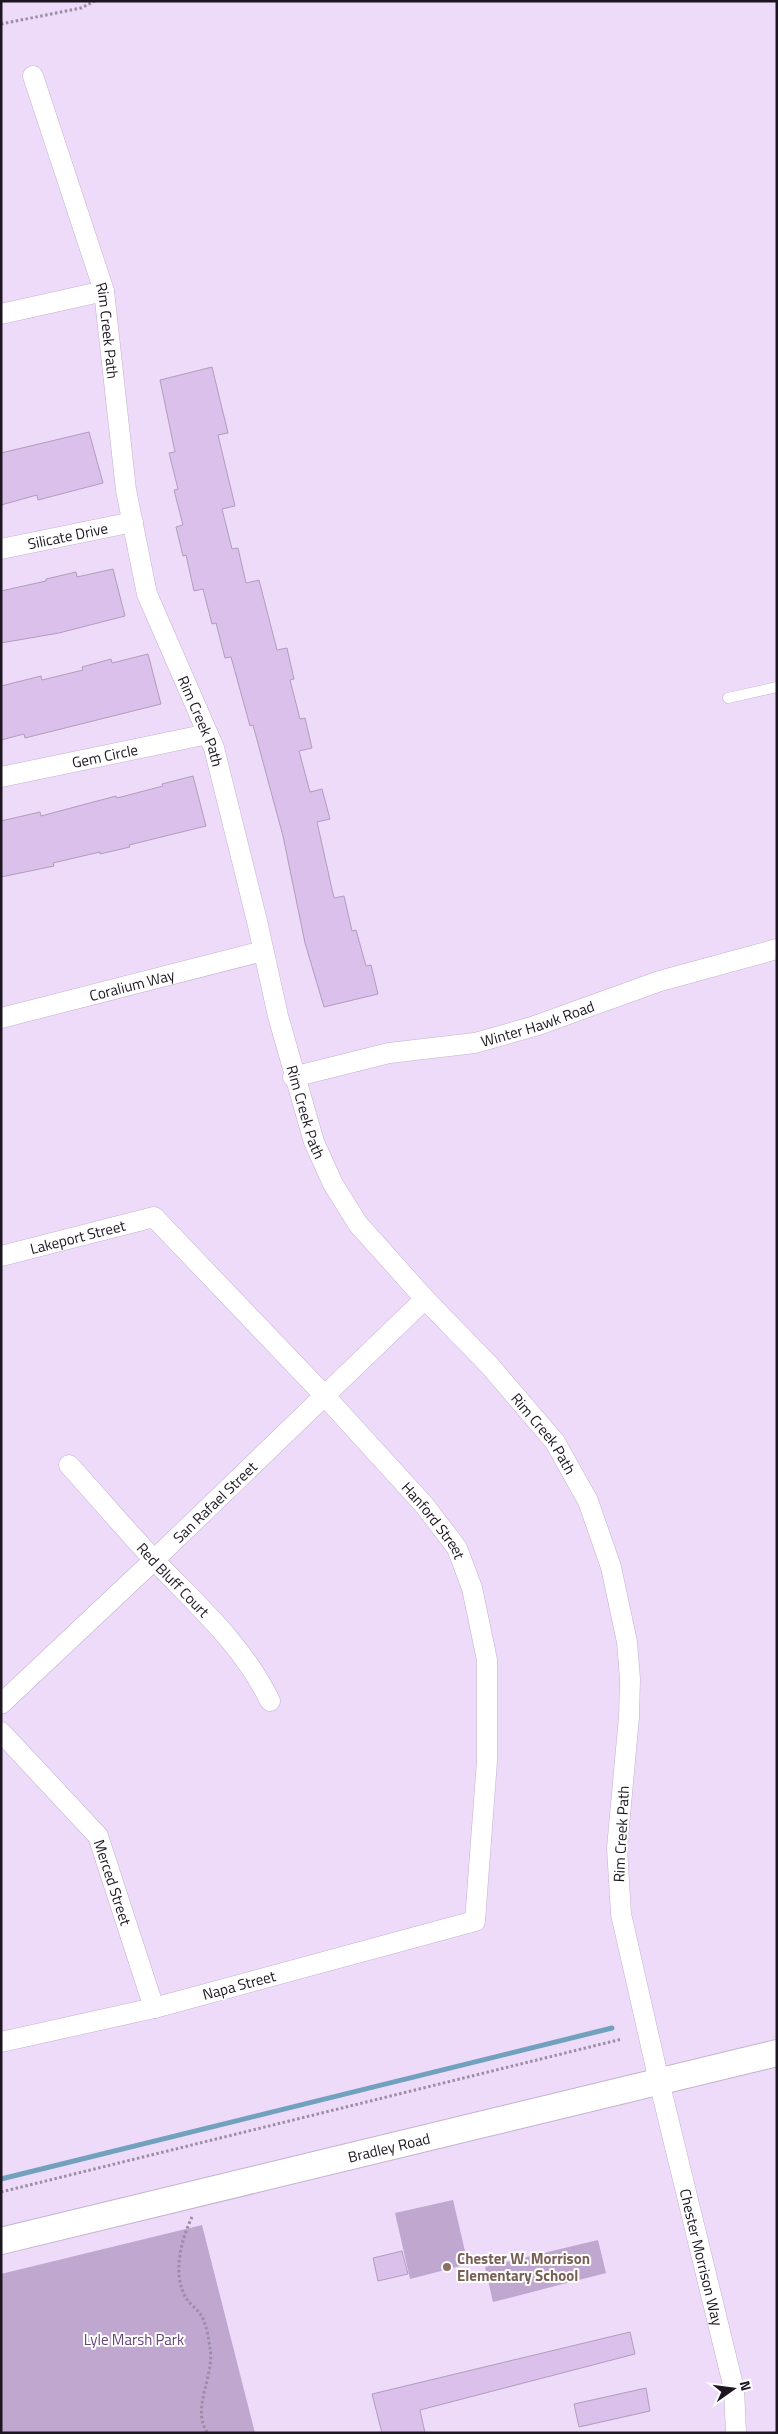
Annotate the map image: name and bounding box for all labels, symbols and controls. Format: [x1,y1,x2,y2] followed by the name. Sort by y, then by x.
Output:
[90,279,125,380] street label: Rim Creek Path
[25,516,110,555] street label: Silicate Drive
[172,672,230,769] street label: Rim Creek Path
[70,737,140,773] street label: Gem Circle
[87,963,177,1006] street label: Coralium Way
[478,994,597,1052] street label: Winter Hawk Road
[281,1062,332,1162] street label: Rim Creek Path
[27,1213,128,1260] street label: Lakeport Street
[506,1387,582,1478] street label: Rim Creek Path
[167,1455,262,1548] street label: San Rafael Street
[396,1476,472,1563] street label: Hanford Street
[132,1537,216,1623] street label: Red Bluff Court
[607,1785,635,1883] street label: Rim Creek Path
[88,1836,138,1929] street label: Merced Street
[200,1964,279,2006] street label: Napa Street
[345,2126,432,2168] street label: Bradley Road
[674,2186,730,2328] street label: Chester Morrison Way
[457,2247,590,2287] place label: Chester W. Morrison Elementary School
[441,2261,453,2273] marker: Chester W. Morrison Elementary School
[84,2328,184,2351] park label: Lyle Marsh Park
[708,2364,758,2414] north arrow
[735,2378,757,2393] text: N

